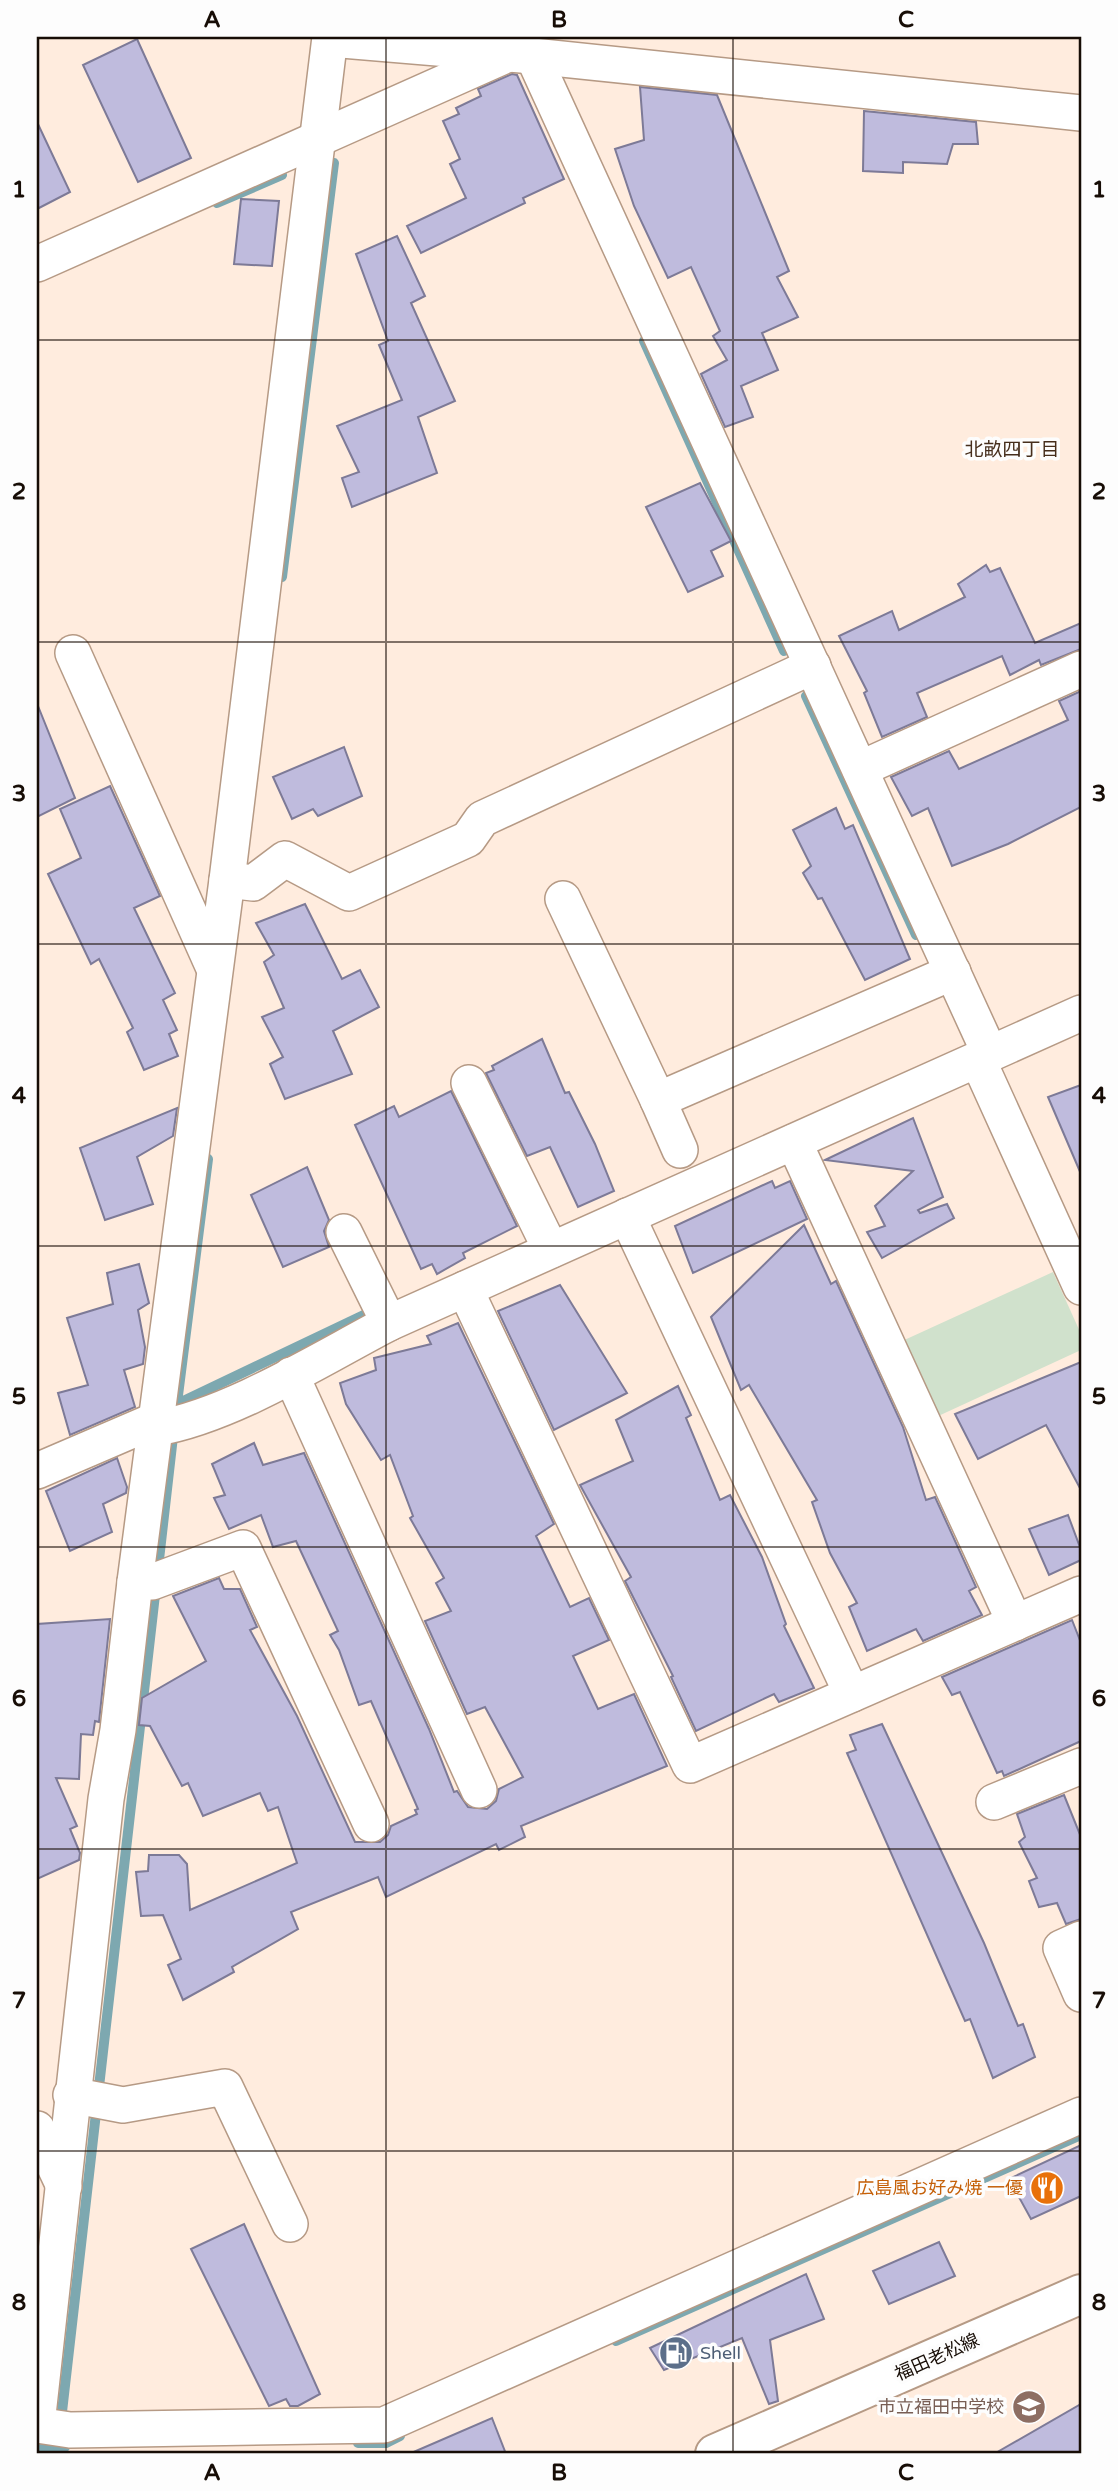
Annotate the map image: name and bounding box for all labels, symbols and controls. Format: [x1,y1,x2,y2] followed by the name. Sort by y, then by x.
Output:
[203,6,221,34] text: A
[551,6,567,34] text: B
[898,6,914,34] text: C
[12,176,26,204] text: 1
[1092,176,1106,204] text: 1
[964,439,1060,461] district label: 北畝四丁目
[12,478,26,506] text: 2
[1092,478,1106,506] text: 2
[12,780,26,808] text: 3
[1092,780,1106,808] text: 3
[12,1082,27,1110] text: 4
[1092,1082,1107,1110] text: 4
[12,1383,26,1411] text: 5
[1092,1383,1106,1411] text: 5
[12,1685,26,1713] text: 6
[1092,1685,1106,1713] text: 6
[12,1987,26,2015] text: 7
[1092,1987,1106,2015] text: 7
[1028,2169,1066,2207] restaurant icon: 広島風お好み焼 一優
[856,2177,1023,2199] place label: 広島風お好み焼 一優
[12,2289,26,2317] text: 8
[1092,2289,1106,2317] text: 8
[891,2329,983,2385] street label: 福田老松線
[657,2334,695,2372] fuel station icon: Shell
[700,2342,741,2364] place label: Shell
[1010,2388,1048,2426] school or university icon: 市立福田中学校
[878,2396,1004,2418] place label: 市立福田中学校
[203,2459,221,2487] text: A
[551,2459,567,2487] text: B
[898,2459,914,2487] text: C

